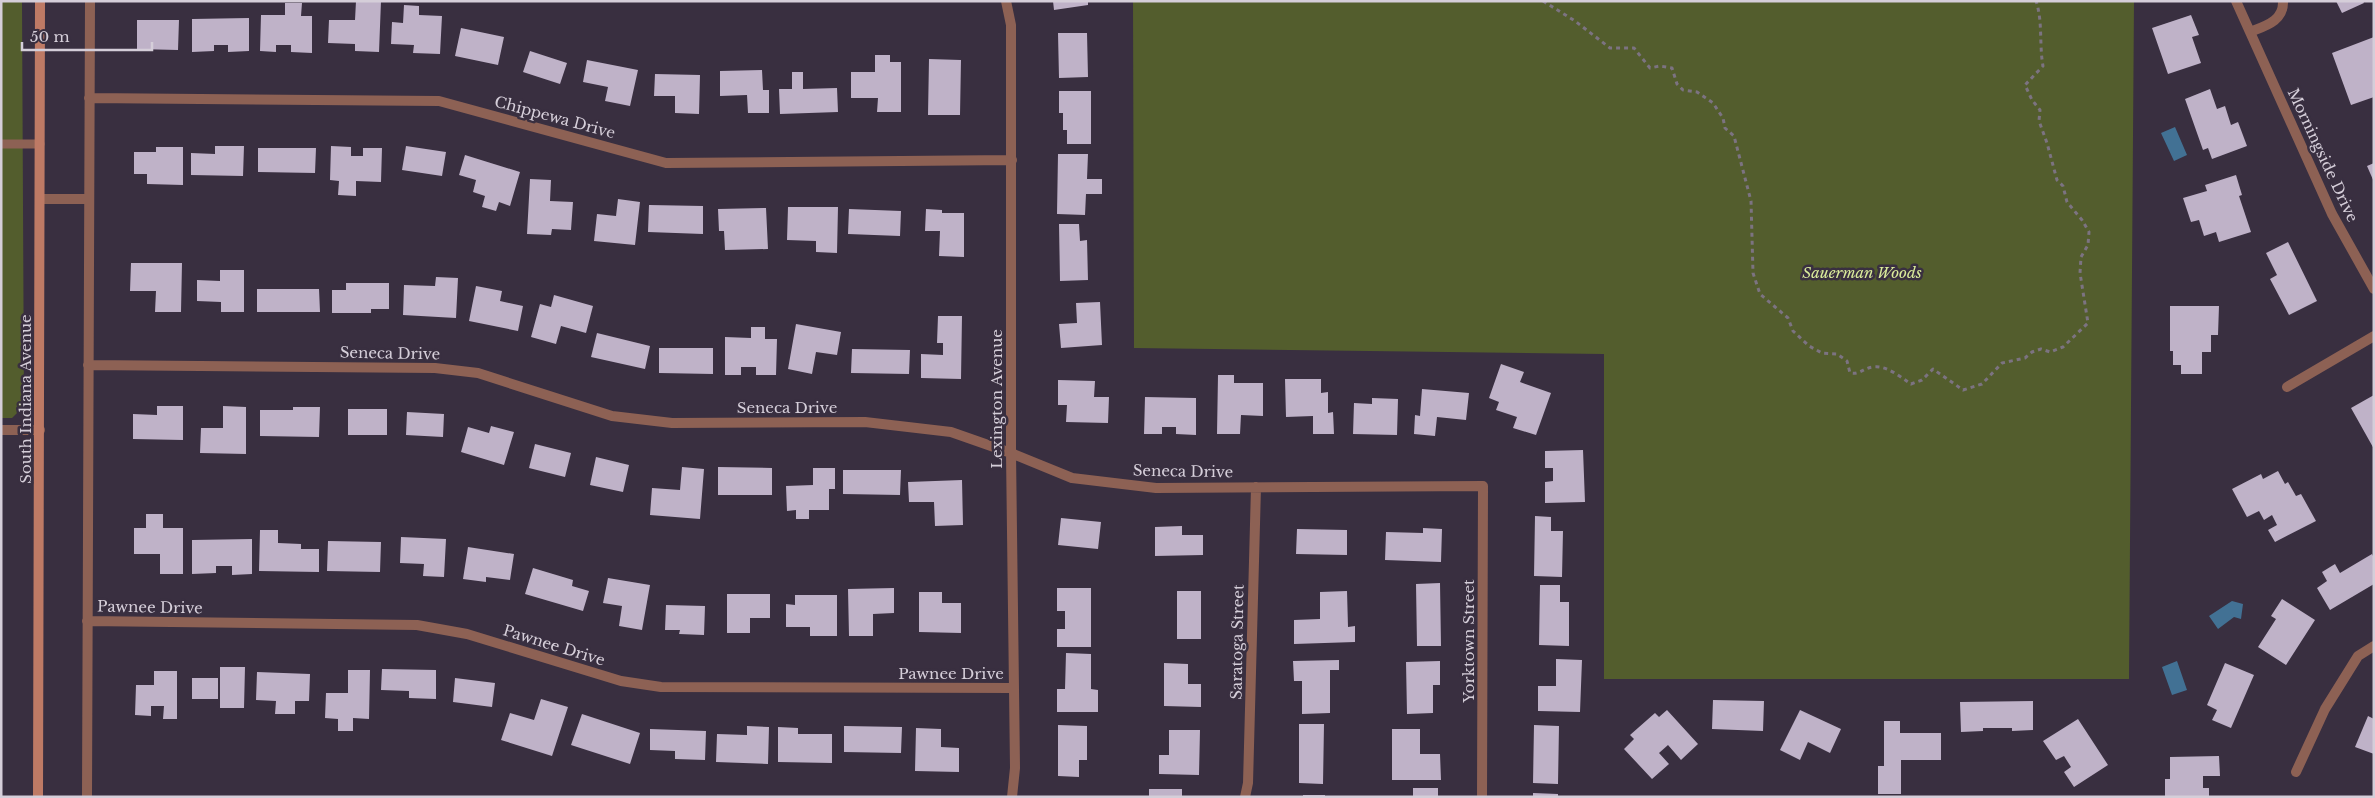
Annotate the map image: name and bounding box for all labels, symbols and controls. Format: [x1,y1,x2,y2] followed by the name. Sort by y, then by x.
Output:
[22,20,152,52] scale bar
[30,27,70,46] text: 50 m
[2284,85,2362,225] street label: Morningside Drive
[493,92,617,142] street label: Chippewa Drive
[1802,263,1922,282] park label: Sauerman Woods
[16,314,35,484] street label: South Indiana Avenue
[987,329,1006,469] street label: Lexington Avenue
[340,343,440,363] street label: Seneca Drive
[737,398,837,417] street label: Seneca Drive
[1133,461,1233,481] street label: Seneca Drive
[1459,579,1478,704] street label: Yorktown Street
[1226,584,1248,700] street label: Saratoga Street
[97,597,203,617] street label: Pawnee Drive
[501,620,607,670] street label: Pawnee Drive
[898,664,1004,683] street label: Pawnee Drive

